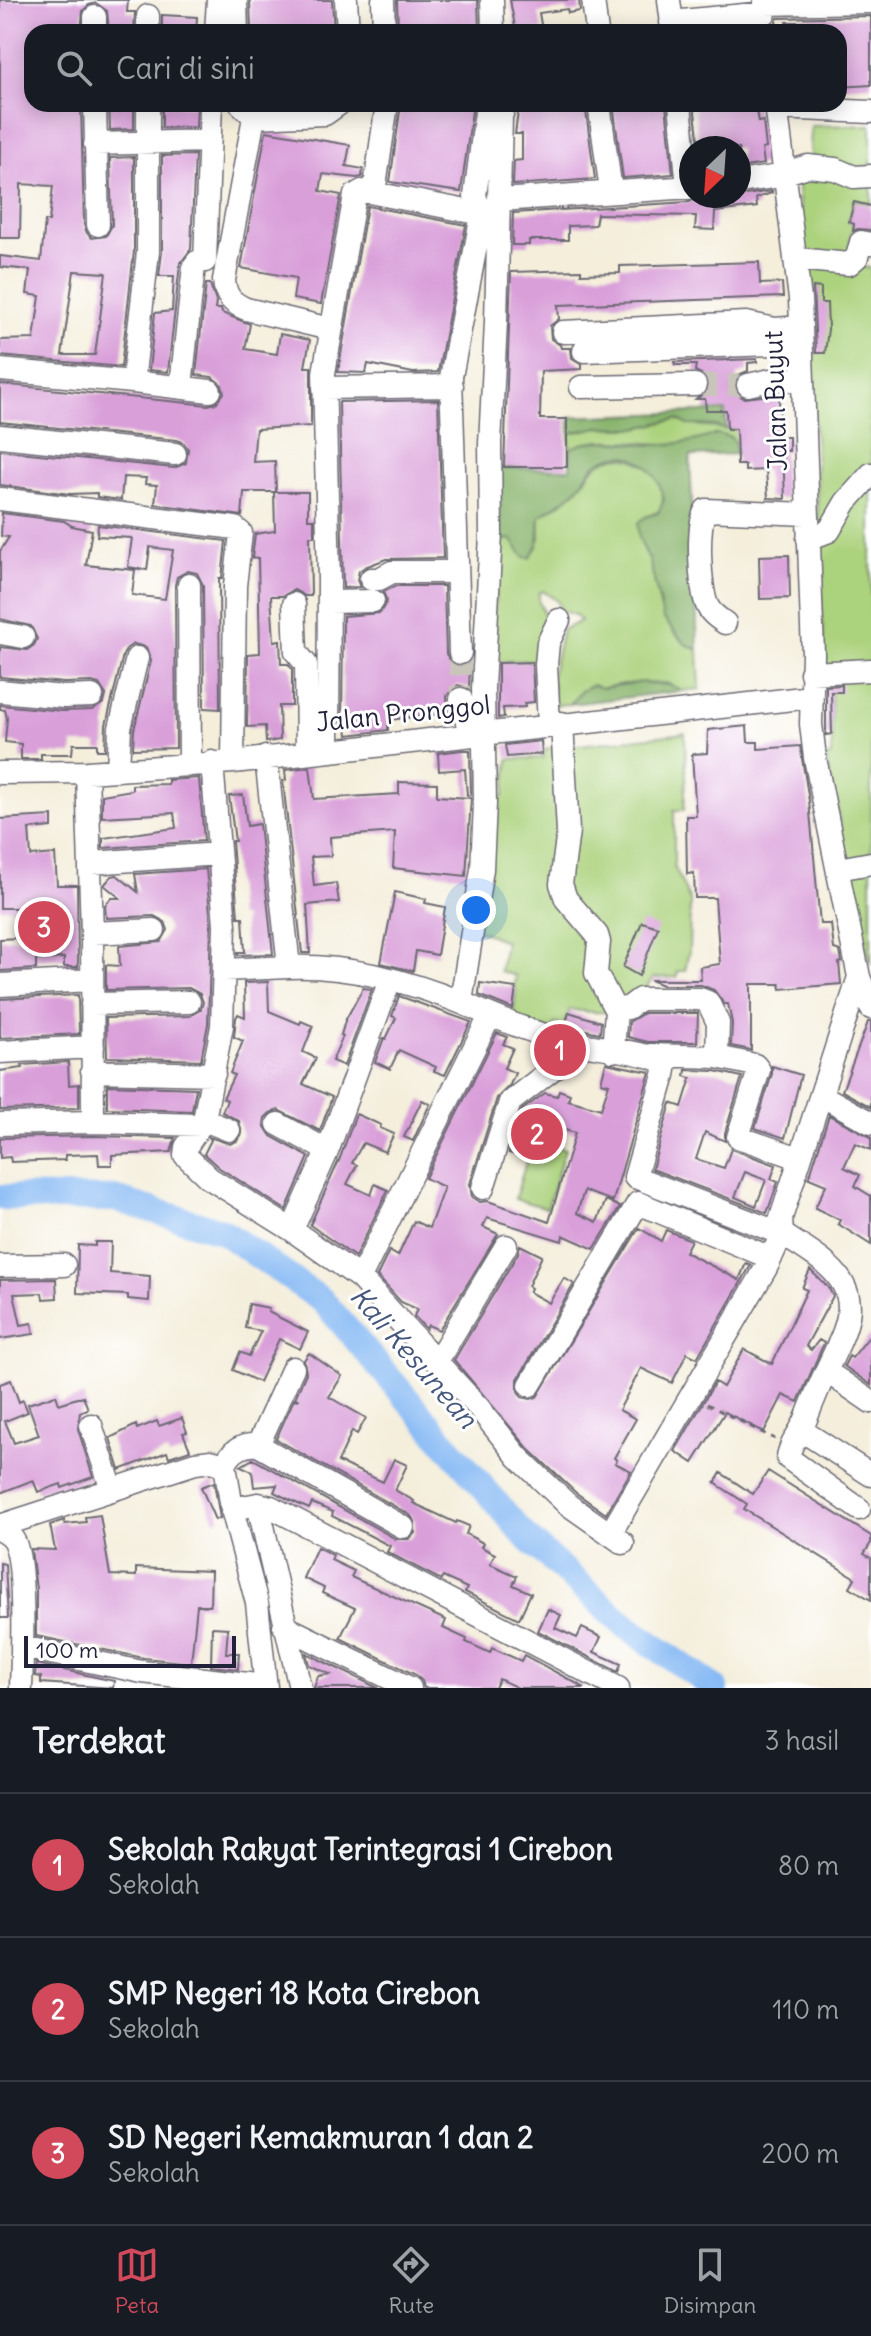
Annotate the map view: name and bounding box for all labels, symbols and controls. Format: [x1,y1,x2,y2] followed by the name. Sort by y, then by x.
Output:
[24,24,847,112] search box
[52,46,96,90] icon: search
[116,49,255,87] text: Cari di sini
[679,136,751,208] north arrow
[756,330,794,472] street label: Jalan Buyut
[314,687,492,739] street label: Jalan Pronggol
[456,890,496,930] your location
[18,897,70,957] pin: 3
[534,1020,586,1080] pin: 1
[511,1104,563,1164] pin: 2
[342,1279,486,1436] water label: Kali Kesunean
[24,1632,236,1668] scale bar
[36,1636,98,1664] text: 100 m
[32,1719,165,1762] text: Terdekat
[765,1724,839,1757] text: 3 hasil
[108,1830,613,1868] text: Sekolah Rakyat Terintegrasi 1 Cirebon
[53,1849,63,1882] text: 1
[778,1849,839,1882] text: 80 m
[108,1868,200,1901] text: Sekolah
[108,1974,480,2012] text: SMP Negeri 18 Kota Cirebon
[51,1993,65,2026] text: 2
[772,1993,839,2026] text: 110 m
[108,2012,200,2045] text: Sekolah
[108,2118,533,2156] text: SD Negeri Kemakmuran 1 dan 2
[51,2137,65,2170] text: 3
[762,2137,839,2170] text: 200 m
[108,2156,200,2189] text: Sekolah
[115,2243,159,2319] tab: Peta
[388,2243,434,2319] tab: Rute
[664,2243,756,2319] tab: Disimpan

